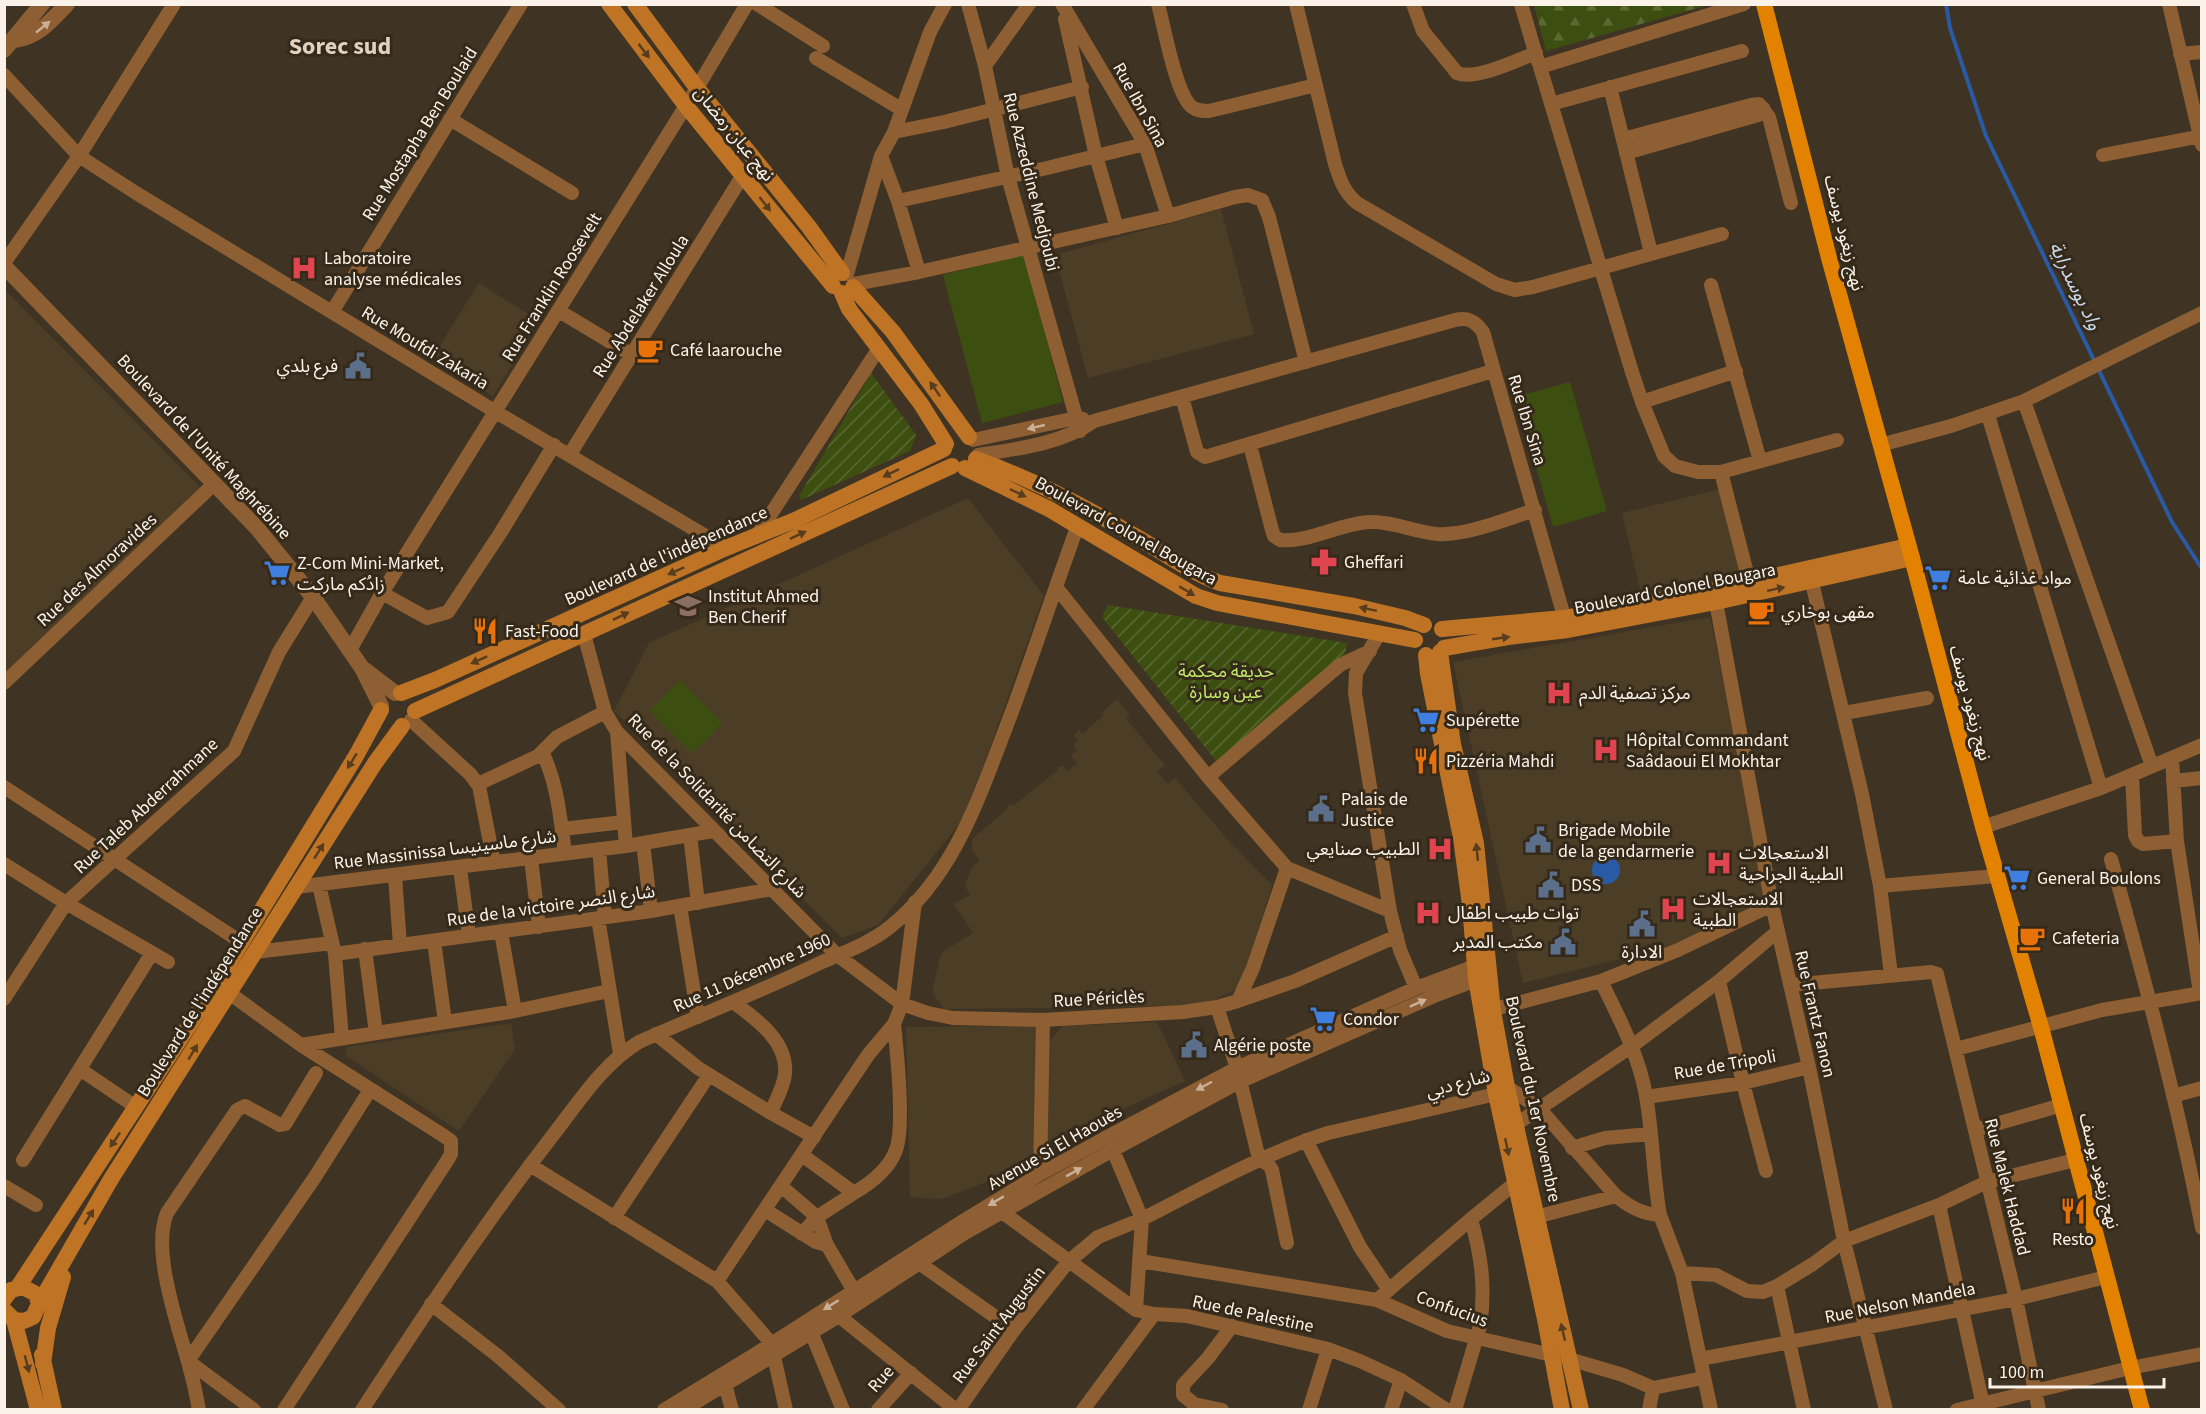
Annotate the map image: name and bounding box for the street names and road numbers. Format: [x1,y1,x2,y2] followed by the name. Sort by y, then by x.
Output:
[356,42,484,226] street label: Rue Mostapha Ben Boulaid
[1106,58,1174,152] street label: Rue Ibn Sina
[688,81,780,187] street label: نهج عبان رمضان
[997,90,1065,274] street label: Rue Azzeddine Medjoubi
[1818,172,1870,294] street label: نهج زيغود يوسف
[496,208,608,366] street label: Rue Franklin Roosevelt
[587,230,695,382] street label: Rue Abdelaker Alloula
[357,300,493,396] street label: Rue Moufdi Zakaria
[111,349,297,545] street label: Boulevard de l'Unité Maghrébine
[1501,372,1553,468] street label: Rue Ibn Sina
[1030,470,1222,592] street label: Boulevard Colonel Bougara
[561,500,772,612] street label: Boulevard de l'indépendance
[31,508,163,632] street label: Rue des Almoravides
[1572,557,1778,621] street label: Boulevard Colonel Bougara
[1943,643,1997,763] street label: نهج زيغود يوسف
[621,708,812,905] street label: Rue de la Solidarité شارع التضامن
[68,732,224,880] street label: Rue Taleb Abderrahmane
[332,824,558,877] street label: Rue Massinissa شارع ماسينيسا
[445,879,657,934] street label: Rue de la victoire شارع النصر
[131,902,269,1102] street label: Boulevard de l'indépendance
[669,927,835,1019] street label: Rue 11 Décembre 1960
[1788,948,1842,1080] street label: Rue Frantz Fanon
[1053,984,1145,1014] street label: Rue Périclès
[1499,994,1567,1204] street label: Boulevard du 1er Novembre
[1672,1044,1778,1086] street label: Rue de Tripoli
[1423,1063,1493,1105] street label: شارع دبي
[983,1099,1127,1197] street label: Avenue Si El Haouès
[2073,1110,2125,1232] street label: نهج زيغود يوسف
[1978,1116,2036,1258] street label: Rue Malek Haddad
[947,1261,1051,1389] street label: Rue Saint Augustin
[1822,1276,1978,1330] street label: Rue Nelson Mandela
[1413,1284,1491,1334] street label: Confucius
[1190,1289,1316,1339] street label: Rue de Palestine
[862,1360,900,1398] street label: Rue

